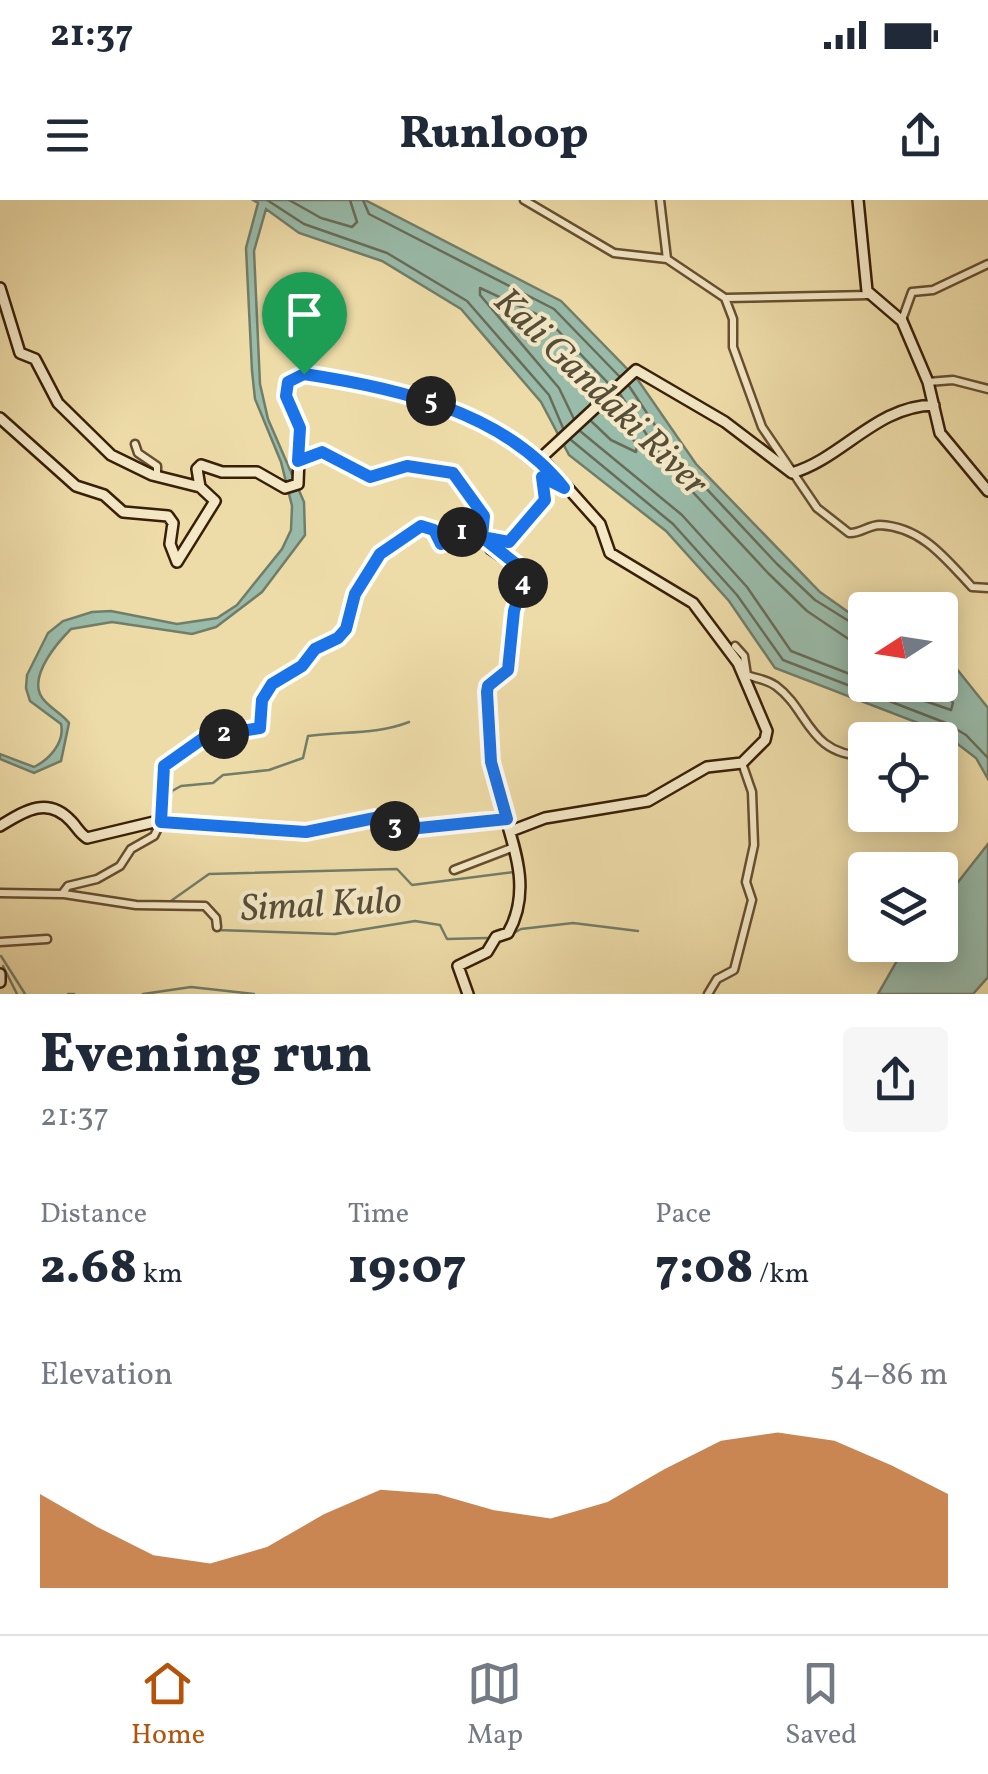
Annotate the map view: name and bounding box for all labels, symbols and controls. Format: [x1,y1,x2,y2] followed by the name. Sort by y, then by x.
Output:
[50,9,133,62] text: 21:37
[399,104,589,167] text: Runloop
[40,108,95,163] icon: menu
[893,108,948,163] icon: share
[262,272,347,375] pin
[480,277,719,510] water label: Kali Gandaki River
[277,287,332,342] icon: arrive
[406,376,456,426] pin: 5
[424,381,438,420] text: 5
[437,507,487,557] pin: 1
[456,512,468,551] text: 1
[498,558,548,608] pin: 4
[515,563,531,602] text: 4
[848,592,958,702] north arrow
[848,592,958,962] map controls
[199,709,249,759] pin: 2
[217,714,231,753] text: 2
[848,722,958,832] button: locate
[370,801,420,851] pin: 3
[388,806,402,845] text: 3
[848,852,958,962] button: layers
[239,876,403,937] water label: Simal Kulo
[40,1019,372,1095] text: Evening run
[843,1027,948,1132] button: share
[40,1095,109,1139] text: 21:37
[40,1195,147,1234] text: Distance
[348,1195,409,1234] text: Time
[655,1195,711,1234] text: Pace
[40,1234,137,1304] text: 2.68
[348,1234,466,1304] text: 19:07
[655,1234,753,1304] text: 7:08
[137,1255,183,1294] text: km
[753,1255,809,1294] text: /km
[40,1354,173,1398] text: Elevation
[830,1354,948,1398] text: 54–86 m
[131,1656,205,1755] tab: Home
[467,1656,523,1755] tab: Map
[785,1656,857,1755] tab: Saved

